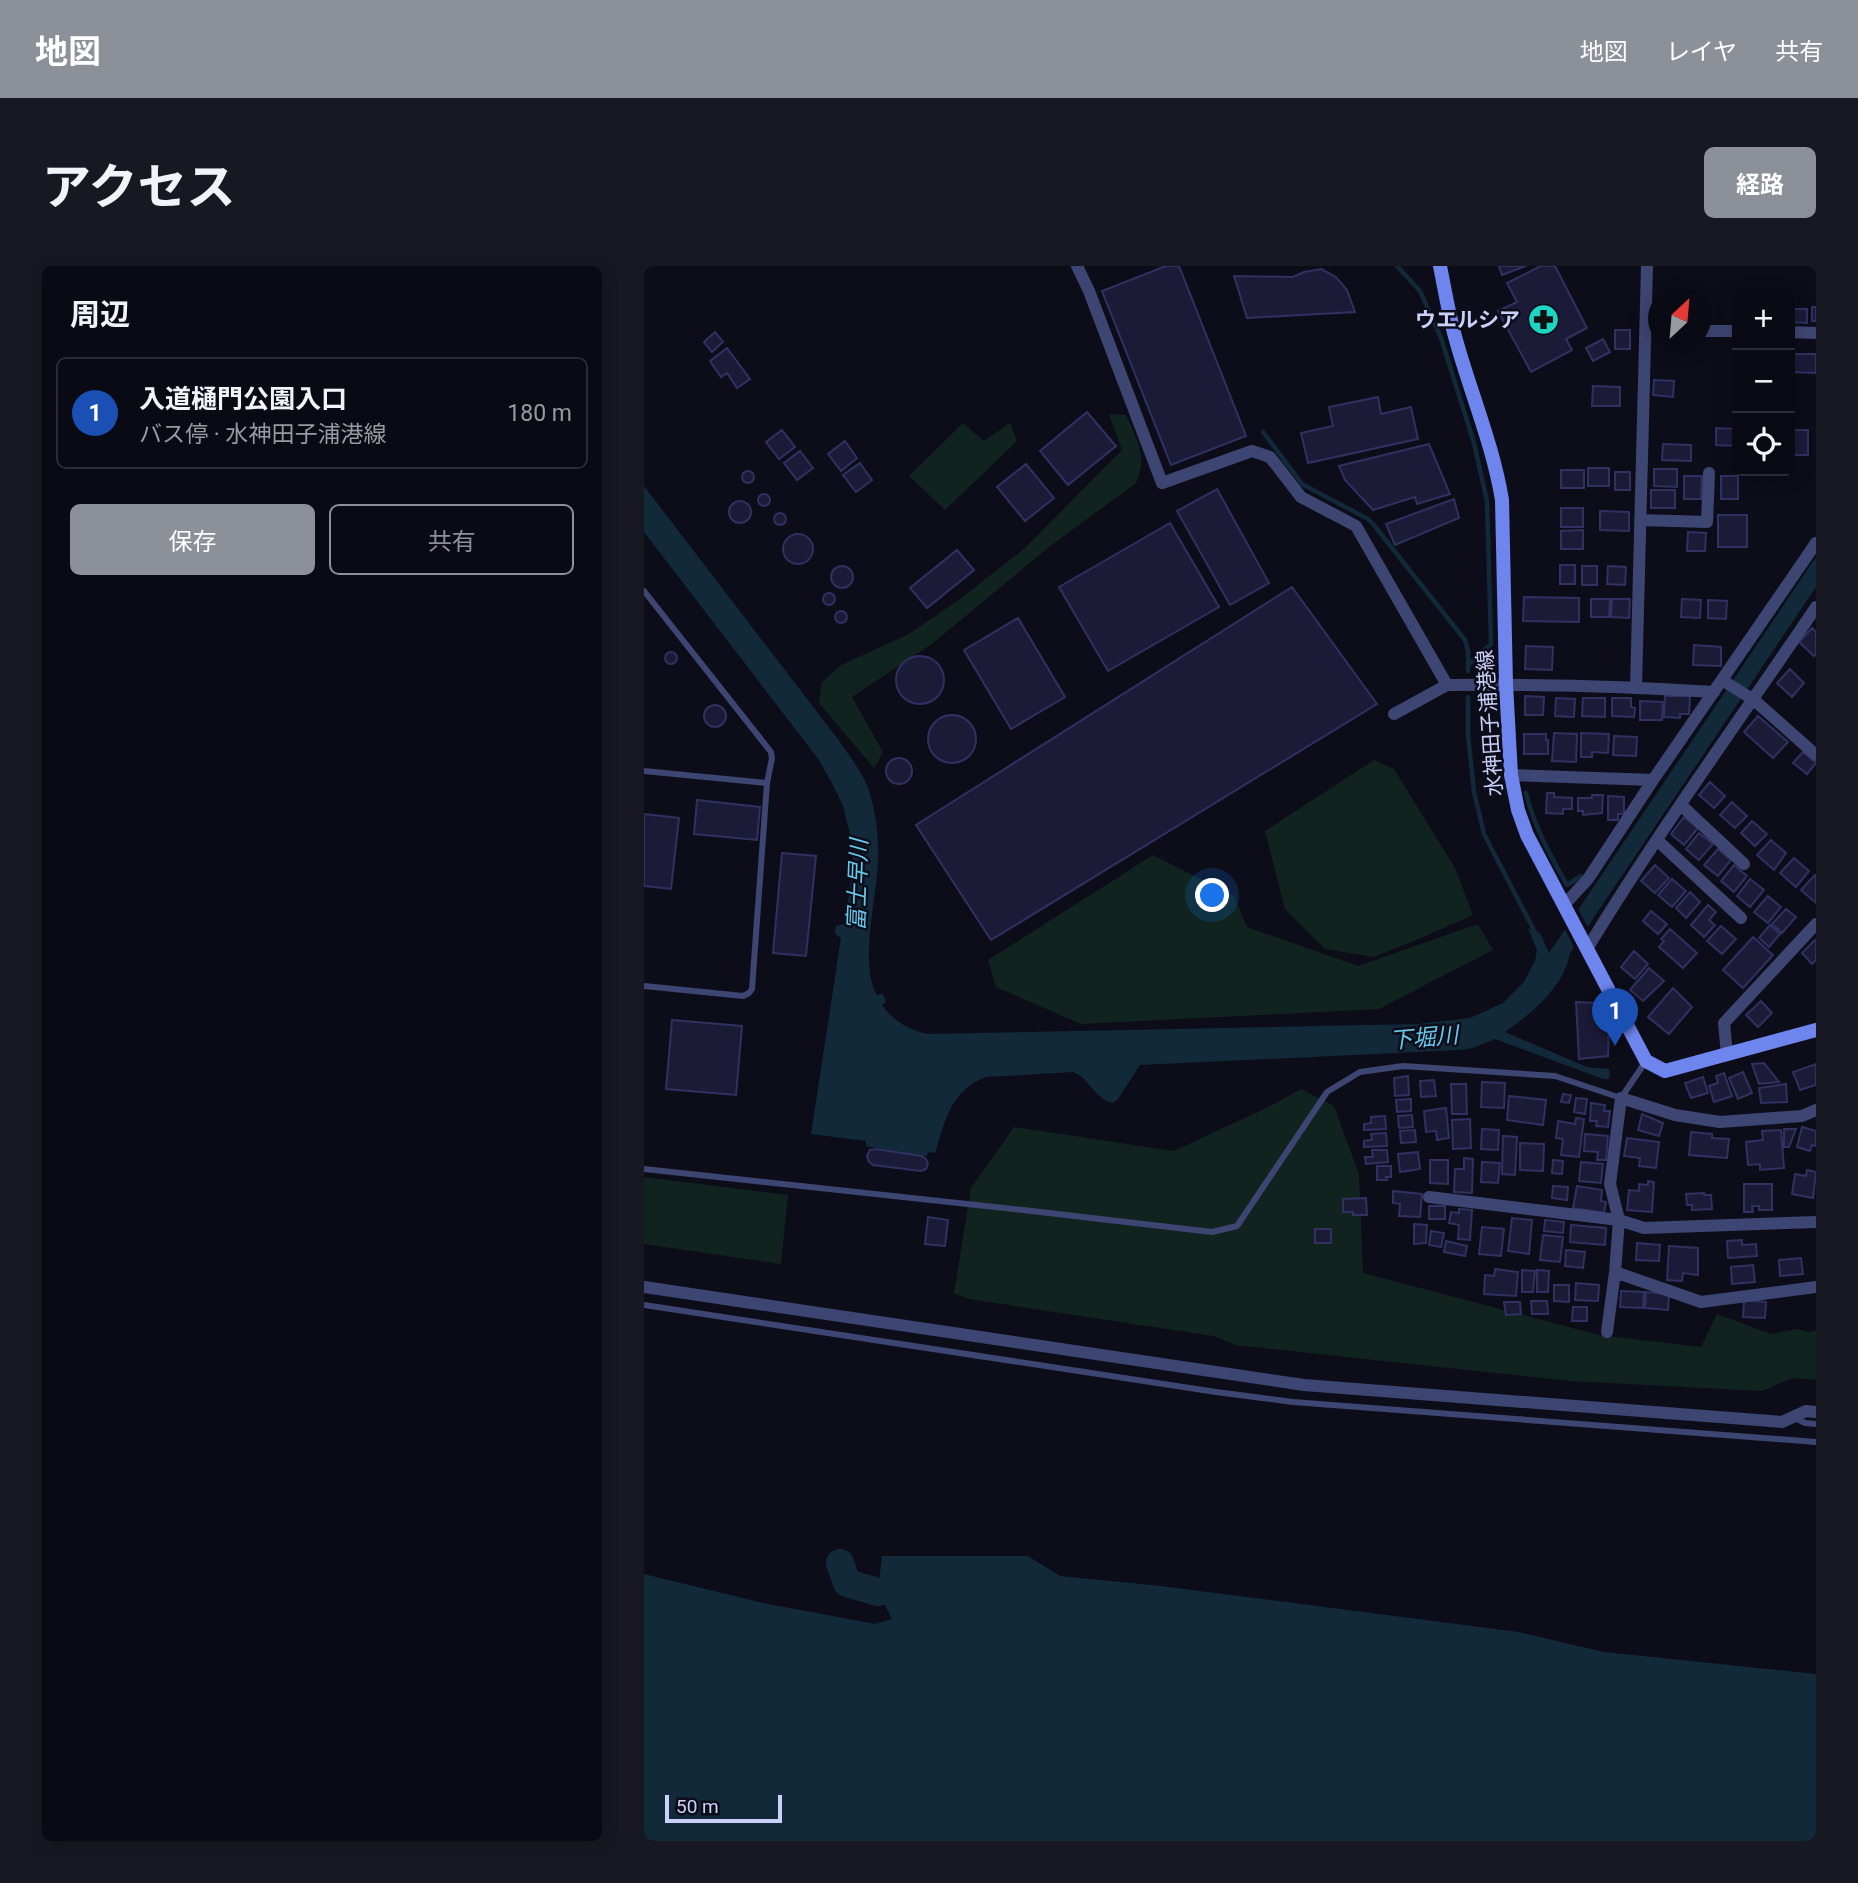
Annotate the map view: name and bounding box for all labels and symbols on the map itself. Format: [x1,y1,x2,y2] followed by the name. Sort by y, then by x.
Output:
[1648,287,1711,350] north arrow
[1526,303,1560,337] pharmacy icon: ウエルシア
[1415,308,1520,332] place label: ウエルシア
[1473,649,1507,797] street label: 水神田子浦港線
[843,836,873,931] water label: 富士早川
[1195,878,1229,912] your location
[1592,988,1638,1046] pin: 1
[1388,1021,1463,1054] water label: 下堀川
[665,1792,782,1824] scale bar

